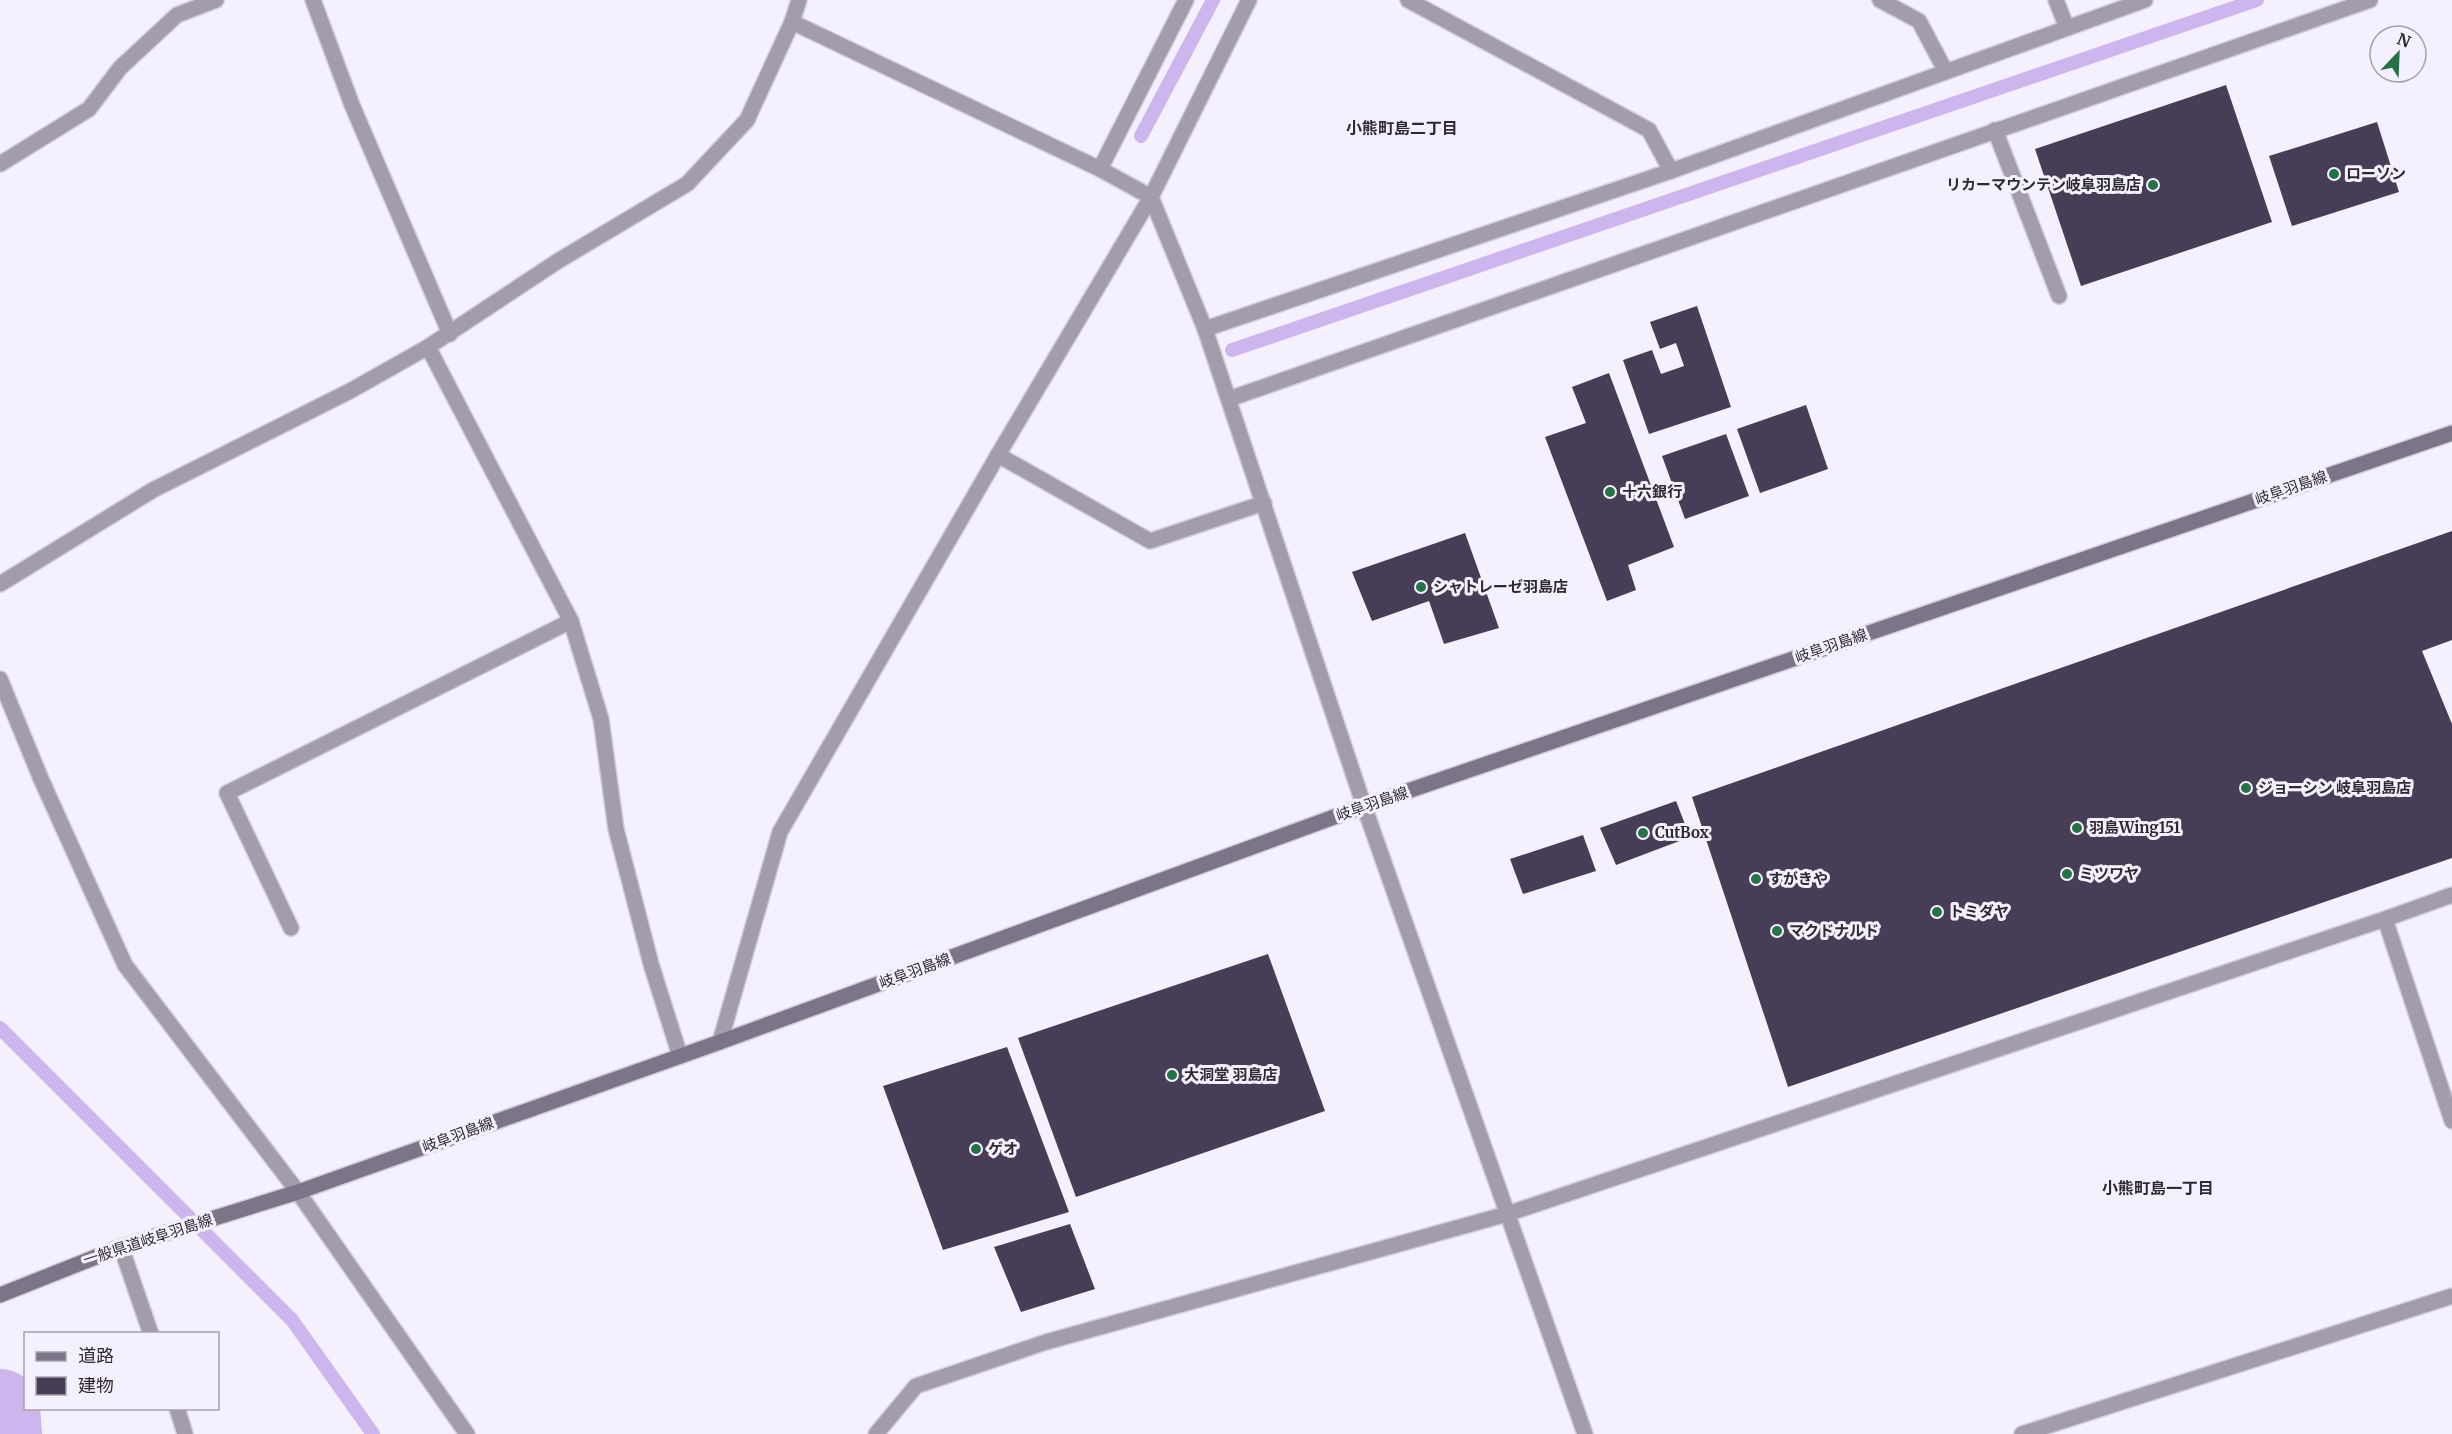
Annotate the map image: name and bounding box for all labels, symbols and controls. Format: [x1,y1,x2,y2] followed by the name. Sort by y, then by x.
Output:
[2368,24,2428,84] north arrow
[2394,29,2414,52] text: N
[1346,118,1458,138] district label: 小熊町島二丁目
[2346,164,2406,183] place label: ローソン
[2327,167,2341,181] marker: ローソン
[1946,175,2141,194] place label: リカーマウンテン岐阜羽島店
[2146,178,2160,192] marker: リカーマウンテン岐阜羽島店
[2252,466,2329,509] street label: 岐阜羽島線
[1622,482,1682,501] place label: 十六銀行
[1603,485,1617,499] marker: 十六銀行
[1433,577,1568,596] place label: シャトレーゼ羽島店
[1414,580,1428,594] marker: シャトレーゼ羽島店
[1792,624,1869,667] street label: 岐阜羽島線
[2258,778,2411,797] place label: ジョーシン 岐阜羽島店
[2239,781,2253,795] marker: ジョーシン 岐阜羽島店
[1333,782,1410,825] street label: 岐阜羽島線
[2089,818,2180,837] place label: 羽島Wing151
[2070,821,2084,835] marker: 羽島Wing151
[1655,823,1710,842] place label: CutBox
[1636,826,1650,840] marker: CutBox
[2079,864,2139,883] place label: ミツワヤ
[2060,867,2074,881] marker: ミツワヤ
[1768,869,1828,888] place label: すがきや
[1749,872,1763,886] marker: すがきや
[1949,902,2009,921] place label: トミダヤ
[1930,905,1944,919] marker: トミダヤ
[1789,921,1879,940] place label: マクドナルド
[1770,924,1784,938] marker: マクドナルド
[876,949,953,992] street label: 岐阜羽島線
[1184,1065,1278,1084] place label: 大洞堂 羽島店
[1165,1068,1179,1082] marker: 大洞堂 羽島店
[419,1113,496,1156] street label: 岐阜羽島線
[988,1139,1018,1158] place label: ゲオ
[969,1142,983,1156] marker: ゲオ
[2102,1178,2214,1198] district label: 小熊町島一丁目
[81,1210,215,1269] street label: 一般県道岐阜羽島線
[24,1332,219,1410] legend
[78,1344,114,1367] text: 道路
[78,1374,114,1397] text: 建物

